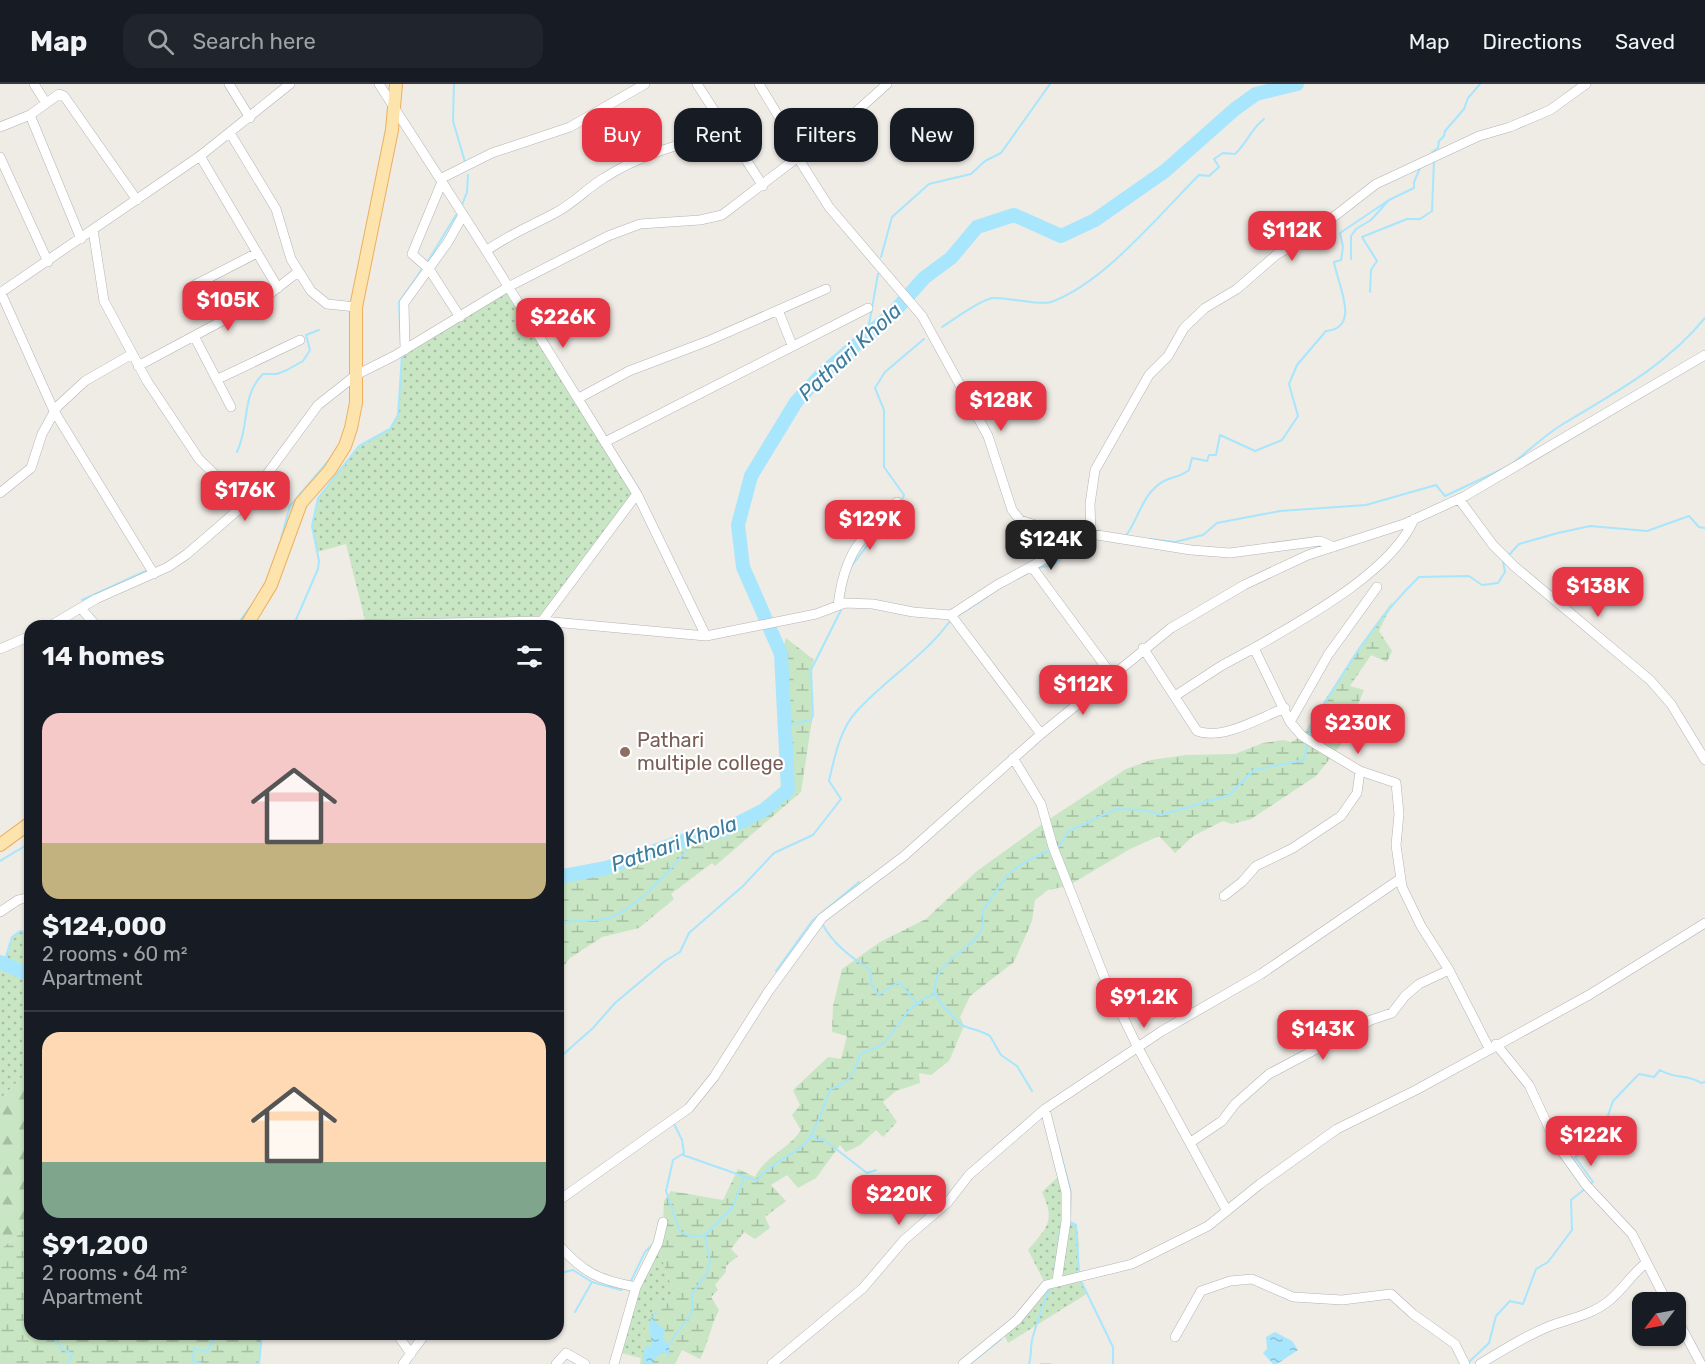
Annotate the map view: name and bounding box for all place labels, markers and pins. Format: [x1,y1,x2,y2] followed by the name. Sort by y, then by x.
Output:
[1250,211,1334,262] pin: $112K
[186,281,270,332] pin: $105K
[521,298,605,349] pin: $226K
[959,381,1043,432] pin: $128K
[203,471,287,522] pin: $176K
[828,500,912,551] pin: $129K
[1009,520,1093,571] pin: $124K
[1556,567,1640,618] pin: $138K
[1041,665,1125,716] pin: $112K
[1316,704,1400,755] pin: $230K
[637,728,784,775] place label: Pathari multiple college
[618,745,632,759] marker: Pathari multiple college
[1095,978,1193,1029] pin: $91.2K
[1281,1010,1365,1061] pin: $143K
[1549,1116,1633,1167] pin: $122K
[857,1175,941,1226] pin: $220K

